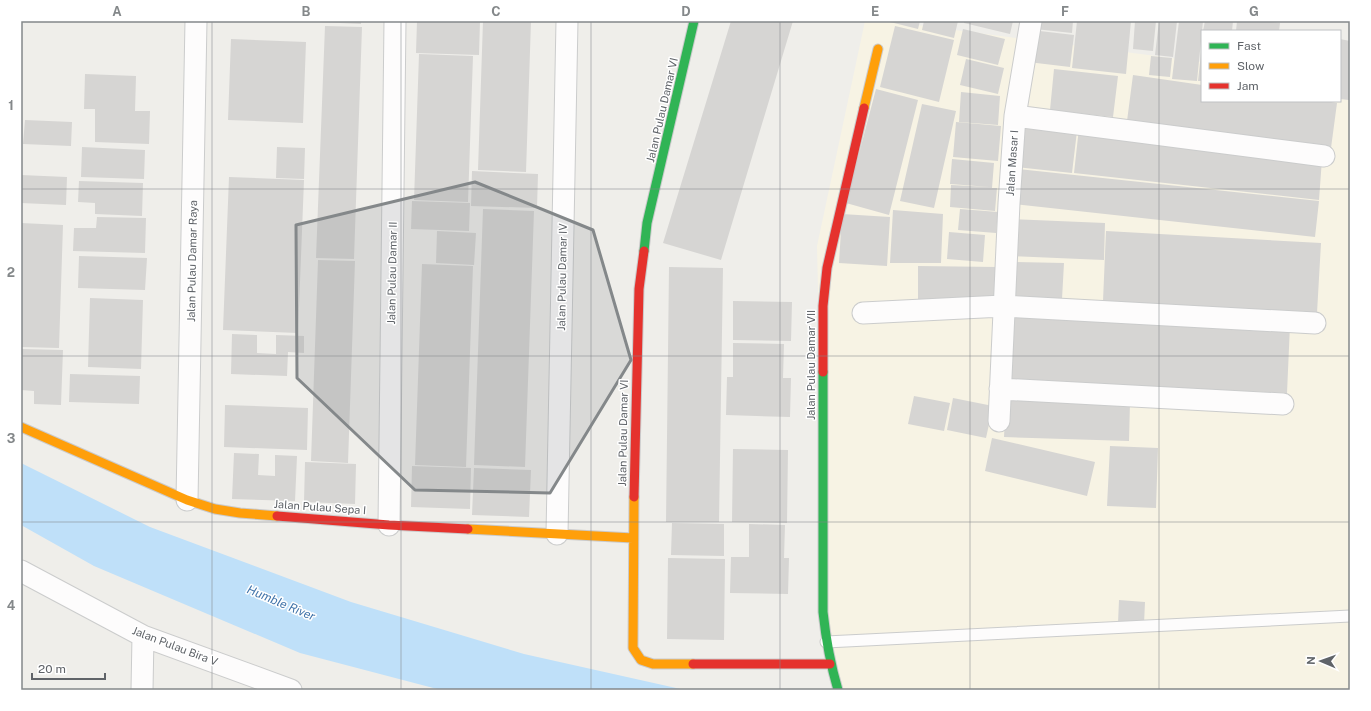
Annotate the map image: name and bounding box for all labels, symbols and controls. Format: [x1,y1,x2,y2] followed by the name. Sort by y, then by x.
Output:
[112,4,122,19] text: A
[302,4,311,19] text: B
[491,4,501,19] text: C
[681,4,691,19] text: D
[871,4,879,19] text: E
[1061,4,1069,19] text: F
[1249,4,1259,19] text: G
[1201,30,1341,102] legend
[1237,39,1262,53] text: Fast
[644,56,680,164] street label: Jalan Pulau Damar VI
[1237,59,1265,73] text: Slow
[1237,79,1259,93] text: Jam
[8,98,14,113] text: 1
[1004,130,1020,196] street label: Jalan Masar I
[185,200,199,322] street label: Jalan Pulau Damar Raya
[385,221,399,325] street label: Jalan Pulau Damar II
[555,223,569,331] street label: Jalan Pulau Damar IV
[7,265,15,280] text: 2
[805,310,817,420] street label: Jalan Pulau Damar VII
[616,379,630,487] street label: Jalan Pulau Damar VI
[7,431,16,446] text: 3
[273,498,367,516] street label: Jalan Pulau Sepa I
[245,582,318,624] water label: Humble River
[7,598,16,613] text: 4
[130,624,220,668] street label: Jalan Pulau Bira V
[1301,641,1341,681] north arrow
[32,655,105,681] scale bar
[1305,656,1317,665] text: N
[38,662,66,676] text: 20 m

